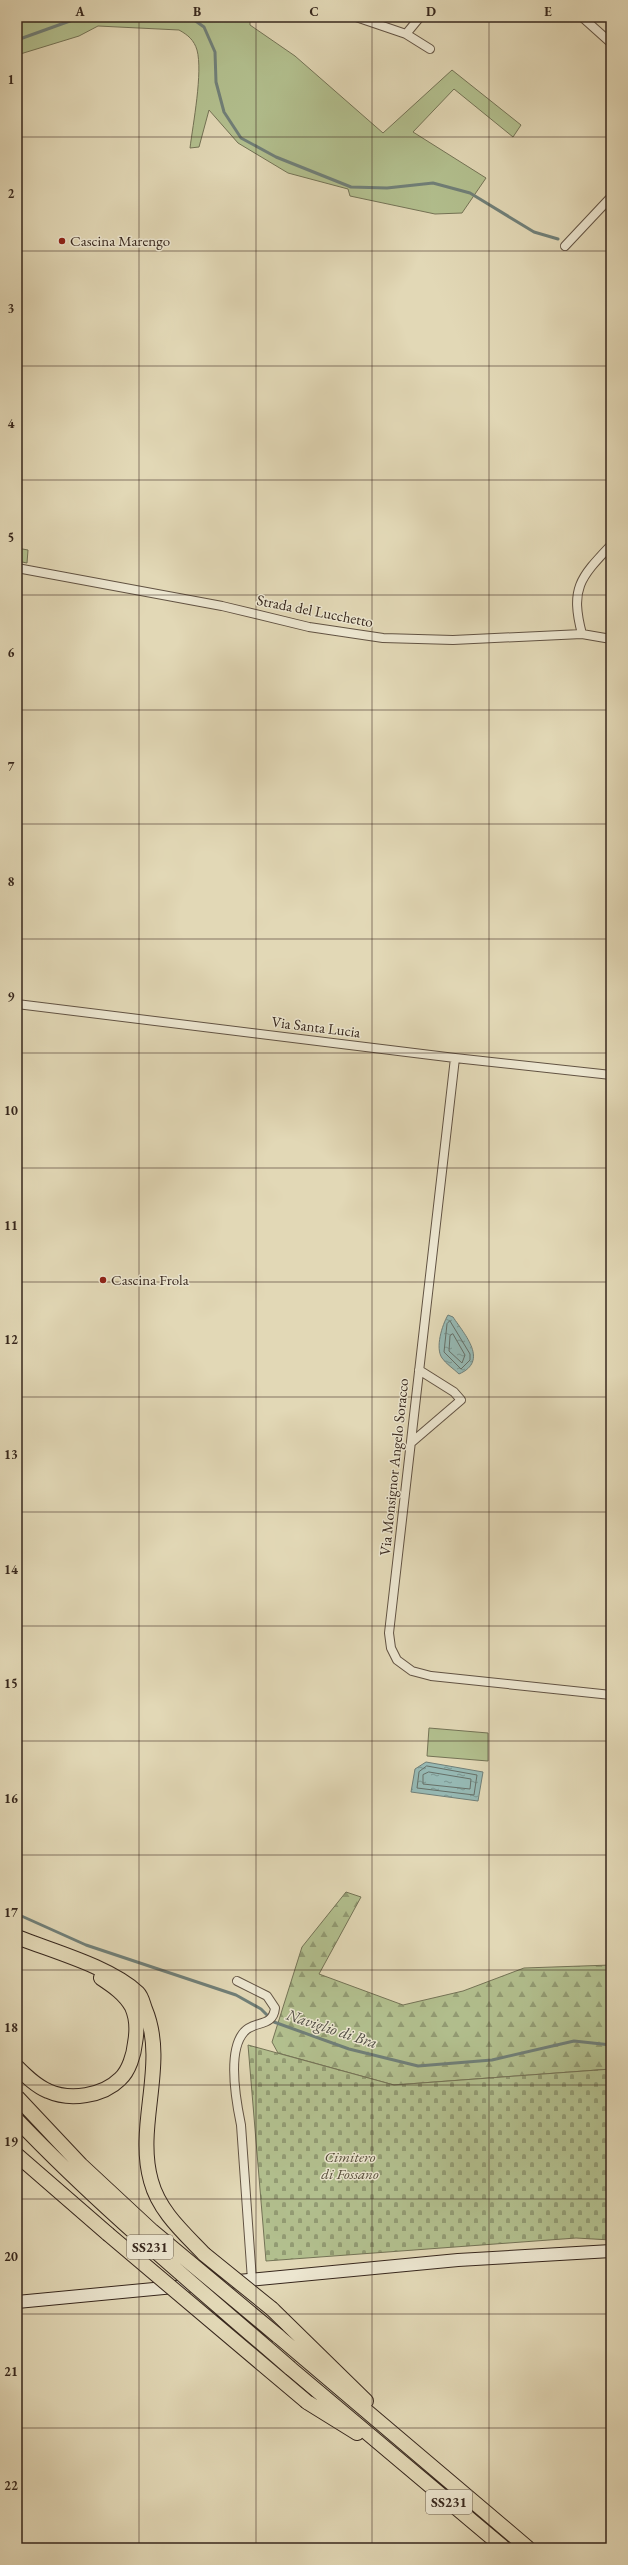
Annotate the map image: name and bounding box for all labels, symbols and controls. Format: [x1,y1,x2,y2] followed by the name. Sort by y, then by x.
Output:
[74,3,85,20] text: A
[193,3,201,20] text: B
[309,3,319,20] text: C
[426,3,436,20] text: D
[544,3,552,20] text: E
[8,71,15,88] text: 1
[8,185,15,202] text: 2
[70,231,170,250] place label: Cascina Marengo
[57,236,67,246] marker: Cascina Marengo
[8,300,15,317] text: 3
[8,415,15,432] text: 4
[8,529,14,546] text: 5
[255,590,375,631] street label: Strada del Lucchetto
[8,644,15,661] text: 6
[8,758,15,775] text: 7
[8,873,15,890] text: 8
[8,988,15,1005] text: 9
[271,1012,362,1041] street label: Via Santa Lucia
[4,1102,18,1119] text: 10
[4,1217,18,1234] text: 11
[111,1270,189,1289] place label: Cascina Frola
[98,1275,108,1285] marker: Cascina Frola
[4,1331,18,1348] text: 12
[375,1377,412,1557] street label: Via Monsignor Angelo Soracco
[4,1446,18,1463] text: 13
[4,1561,18,1578] text: 14
[4,1675,18,1692] text: 15
[4,1790,18,1807] text: 16
[4,1904,18,1921] text: 17
[283,2004,380,2053] water label: Naviglio di Bra
[4,2019,18,2036] text: 18
[4,2133,18,2150] text: 19
[321,2147,379,2183] park label: Cimitero di Fossano
[127,2235,173,2259] road number: SS231
[4,2248,18,2265] text: 20
[4,2363,18,2380] text: 21
[4,2477,18,2494] text: 22
[426,2490,472,2514] road number: SS231

